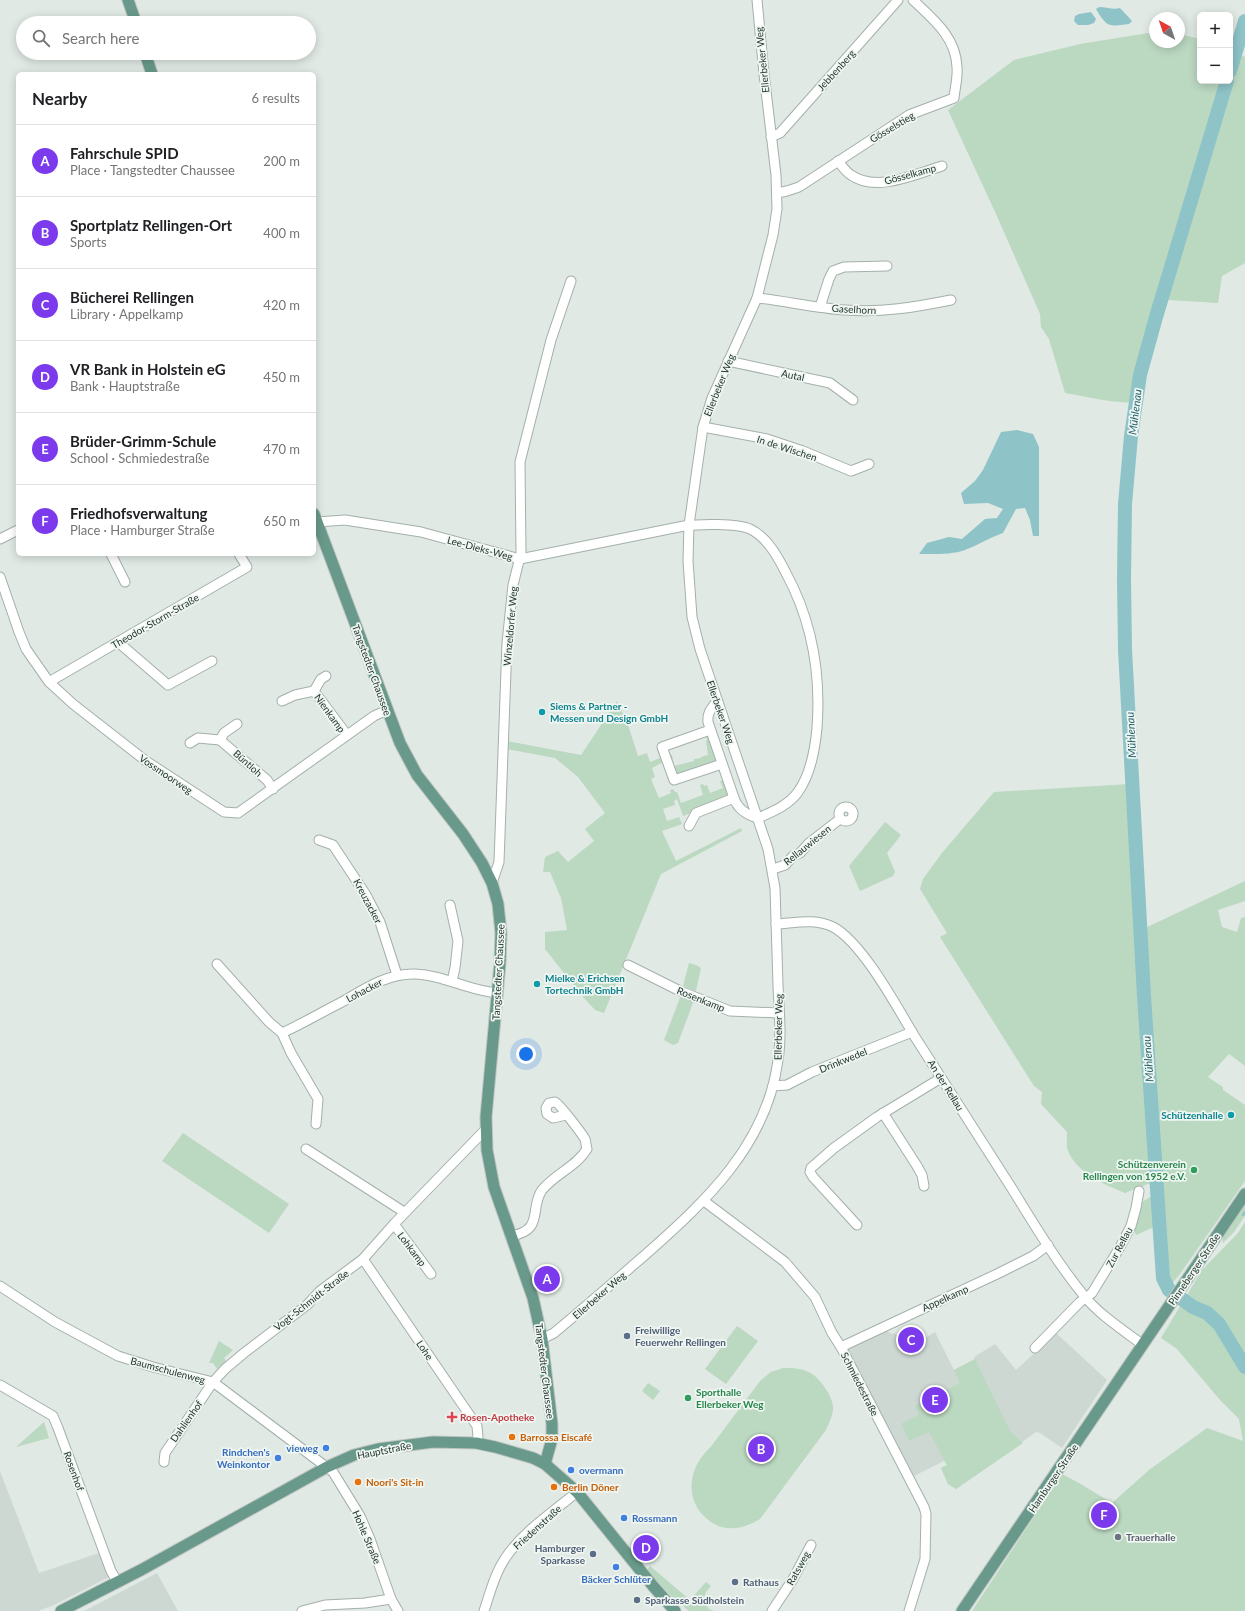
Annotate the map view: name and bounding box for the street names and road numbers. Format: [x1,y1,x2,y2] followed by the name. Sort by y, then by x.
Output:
[753,26,771,94] street label: Ellerbeker Weg
[814,47,858,93] street label: Jebbenberg
[867,109,917,145] street label: Gösselstieg
[883,161,938,187] street label: Gösselkamp
[831,302,877,316] street label: Gaselhorn
[701,352,737,418] street label: Ellerbeker Weg
[780,367,806,383] street label: Autal
[755,433,819,463] street label: In de Wischen
[446,533,514,563] street label: Lee-Dieks-Weg
[501,586,519,666] street label: Winzeldorfer Weg
[109,591,201,651] street label: Theodor-Storm-Straße
[350,623,394,717] street label: Tangstedter Chaussee
[705,679,737,745] street label: Ellerbeker Weg
[312,691,348,735] street label: Nienkamp
[231,747,265,779] street label: Büntloh
[137,752,195,796] street label: Vossmoorweg
[781,822,833,868] street label: Rellauwiesen
[351,877,385,926] street label: Kreuzacker
[489,924,507,1020] street label: Tangstedter Chaussee
[344,975,385,1005] street label: Lohacker
[675,984,727,1014] street label: Rosenkamp
[771,994,785,1060] street label: Ellerbeker Weg
[817,1045,869,1075] street label: Drinkwedel
[925,1057,967,1113] street label: An der Rellau
[1103,1225,1135,1269] street label: Zur Rellau
[395,1229,429,1269] street label: Lohkamp
[1166,1231,1222,1307] street label: Pinneberger Straße
[271,1267,351,1333] street label: Vogt-Schmidt-Straße
[570,1269,628,1321] street label: Ellerbeker Weg
[920,1282,970,1314] street label: Appelkamp
[533,1323,557,1419] street label: Tangstedter Chaussee
[414,1338,436,1362] street label: Lohe
[839,1350,881,1418] street label: Schmiedestraße
[129,1354,207,1386] street label: Baumschulenweg
[167,1397,205,1444] street label: Dahlienhof
[356,1439,412,1461] street label: Hauptstraße
[1026,1441,1080,1515] street label: Hamburger Straße
[61,1449,87,1493] street label: Rosenhof
[510,1502,564,1552] street label: Friedenstraße
[350,1508,384,1566] street label: Hohle Straße
[784,1549,812,1587] street label: Ratsweg

